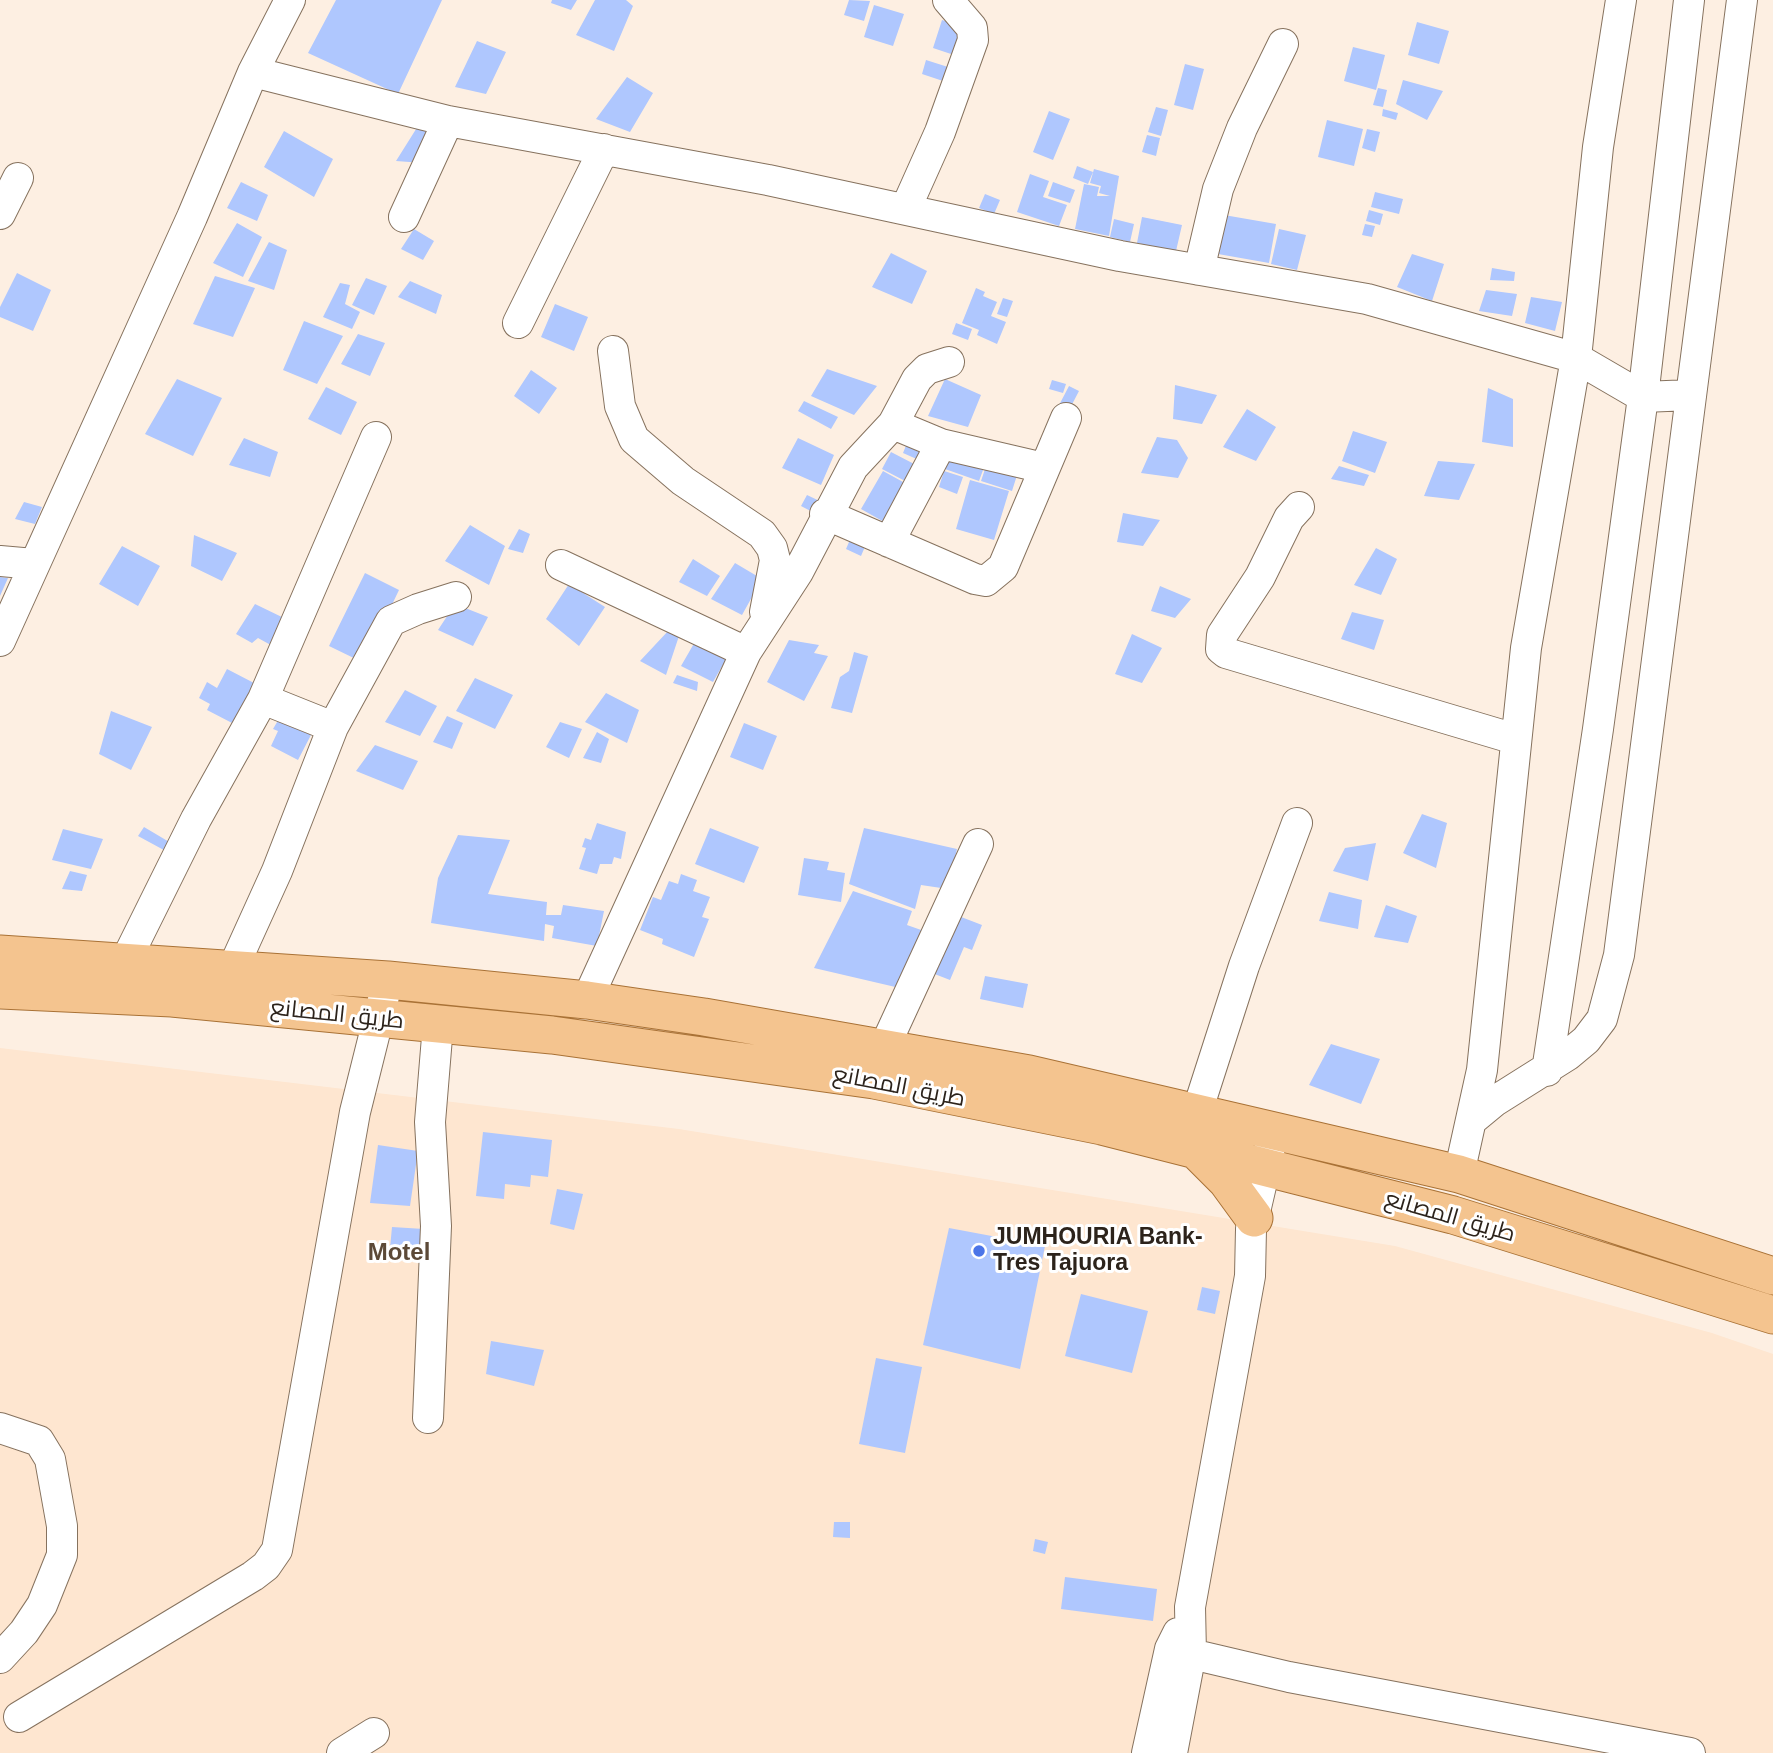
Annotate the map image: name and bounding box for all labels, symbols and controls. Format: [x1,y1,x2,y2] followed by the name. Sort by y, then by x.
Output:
[269,994,405,1036] street label: طريق المصانع
[831,1061,967,1113] street label: طريق المصانع
[1382,1185,1518,1249] street label: طريق المصانع
[993,1224,1203,1278] place label: JUMHOURIA Bank- Tres Tajuora
[368,1239,430,1267] district label: Motel
[971,1243,987,1259] marker: JUMHOURIA Bank- Tres Tajuora

